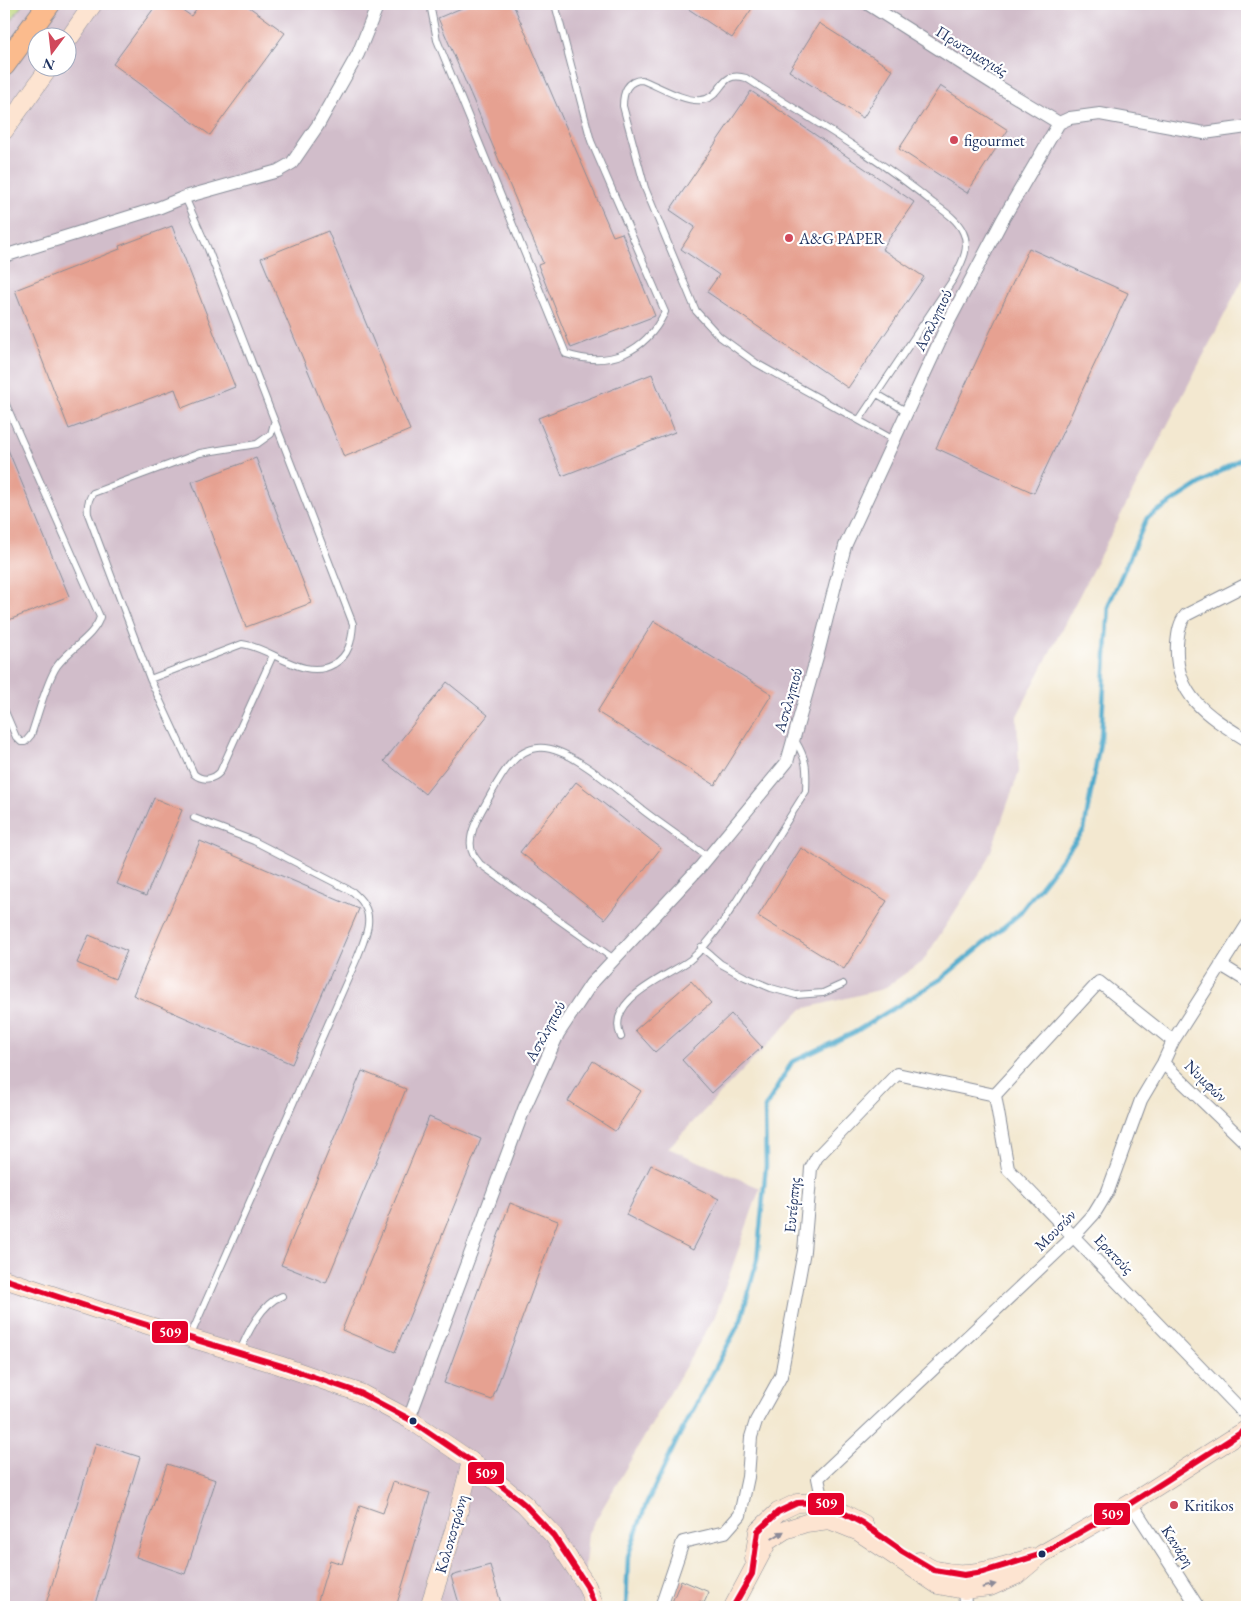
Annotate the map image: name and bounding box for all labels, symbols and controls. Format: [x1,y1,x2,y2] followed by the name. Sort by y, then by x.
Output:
[932,21,1012,82] street label: Πρωτομαγιάς
[28,28,78,78] north arrow
[40,54,56,75] text: N
[964,130,1025,151] place label: figourmet
[948,134,960,146] marker: figourmet
[798,228,885,249] place label: A&G PAPER
[783,232,795,244] marker: A&G PAPER
[909,285,957,355] street label: Ασκληπιού
[768,665,807,736] street label: Ασκληπιού
[519,997,570,1066] street label: Ασκληπιού
[1180,1055,1232,1107] street label: Νυμφών
[779,1176,805,1234] street label: Ευτέρπης
[1030,1205,1080,1255] street label: Μουσών
[1090,1229,1139,1279] street label: Ερατούς
[151,1320,189,1344] line badge: 509
[159,1323,182,1341] text: 509
[408,1416,418,1426] unlabelled marker
[467,1461,505,1485] line badge: 509
[475,1464,498,1482] text: 509
[430,1492,472,1576] street label: Κολοκοτρώνη
[807,1492,845,1516] line badge: 509
[815,1494,838,1512] text: 509
[1184,1495,1234,1516] place label: Kritikos
[1168,1499,1180,1511] marker: Kritikos
[1093,1502,1131,1526] line badge: 509
[1101,1505,1124,1523] text: 509
[1157,1521,1199,1571] street label: Κανάρη
[771,1530,785,1539] one-way arrow
[1037,1549,1047,1559] unlabelled marker
[981,1582,996,1590] one-way arrow

